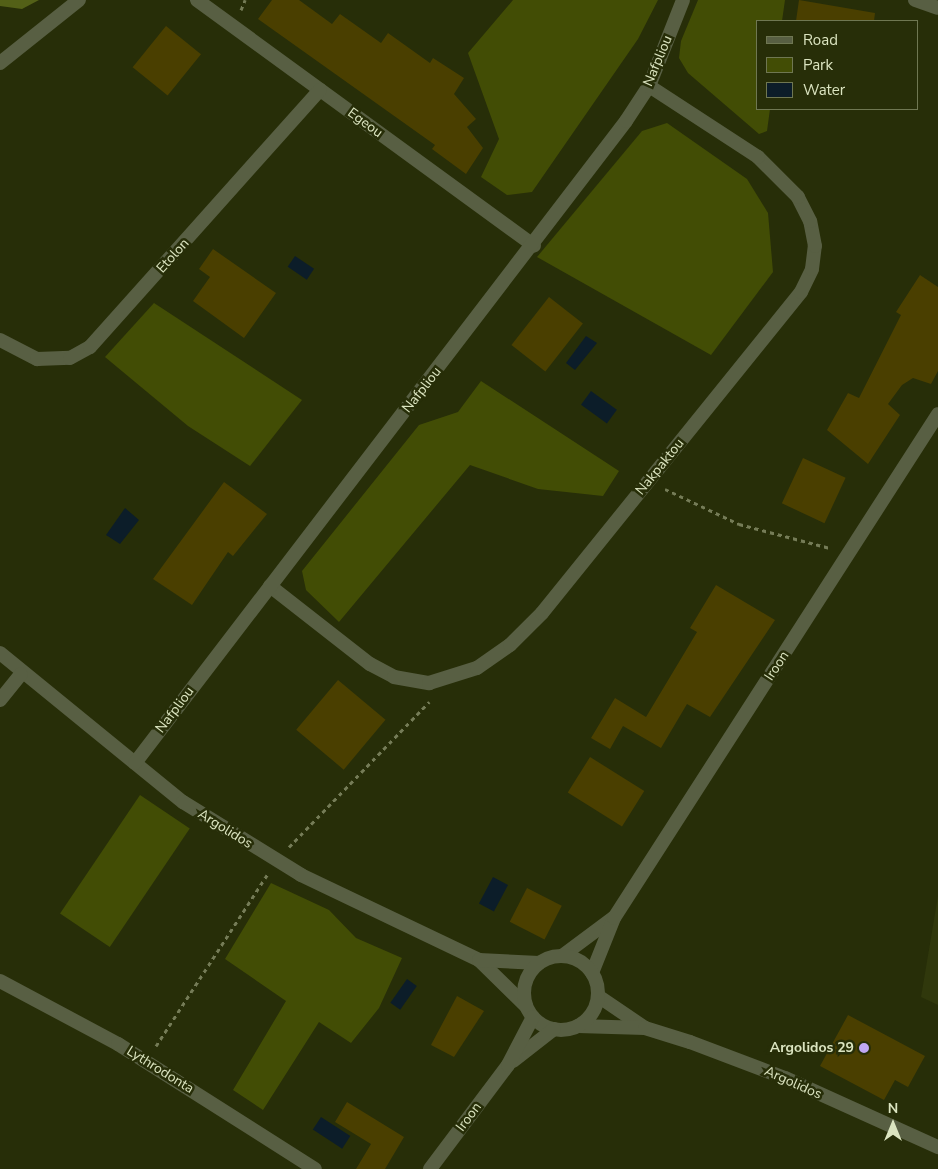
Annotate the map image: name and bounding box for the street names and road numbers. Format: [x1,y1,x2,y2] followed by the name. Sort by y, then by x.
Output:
[640,33,676,89] street label: Nafpliou
[344,105,386,141] street label: Egeou
[153,235,193,277] street label: Etolon
[399,364,445,416] street label: Nafpliou
[632,435,688,499] street label: Nakpaktou
[761,648,793,684] street label: Iroon
[152,684,198,736] street label: Nafpliou
[195,806,255,852] street label: Argolidos
[123,1043,197,1097] street label: Lythrodonta
[762,1063,824,1103] street label: Argolidos
[453,1099,485,1135] street label: Iroon

